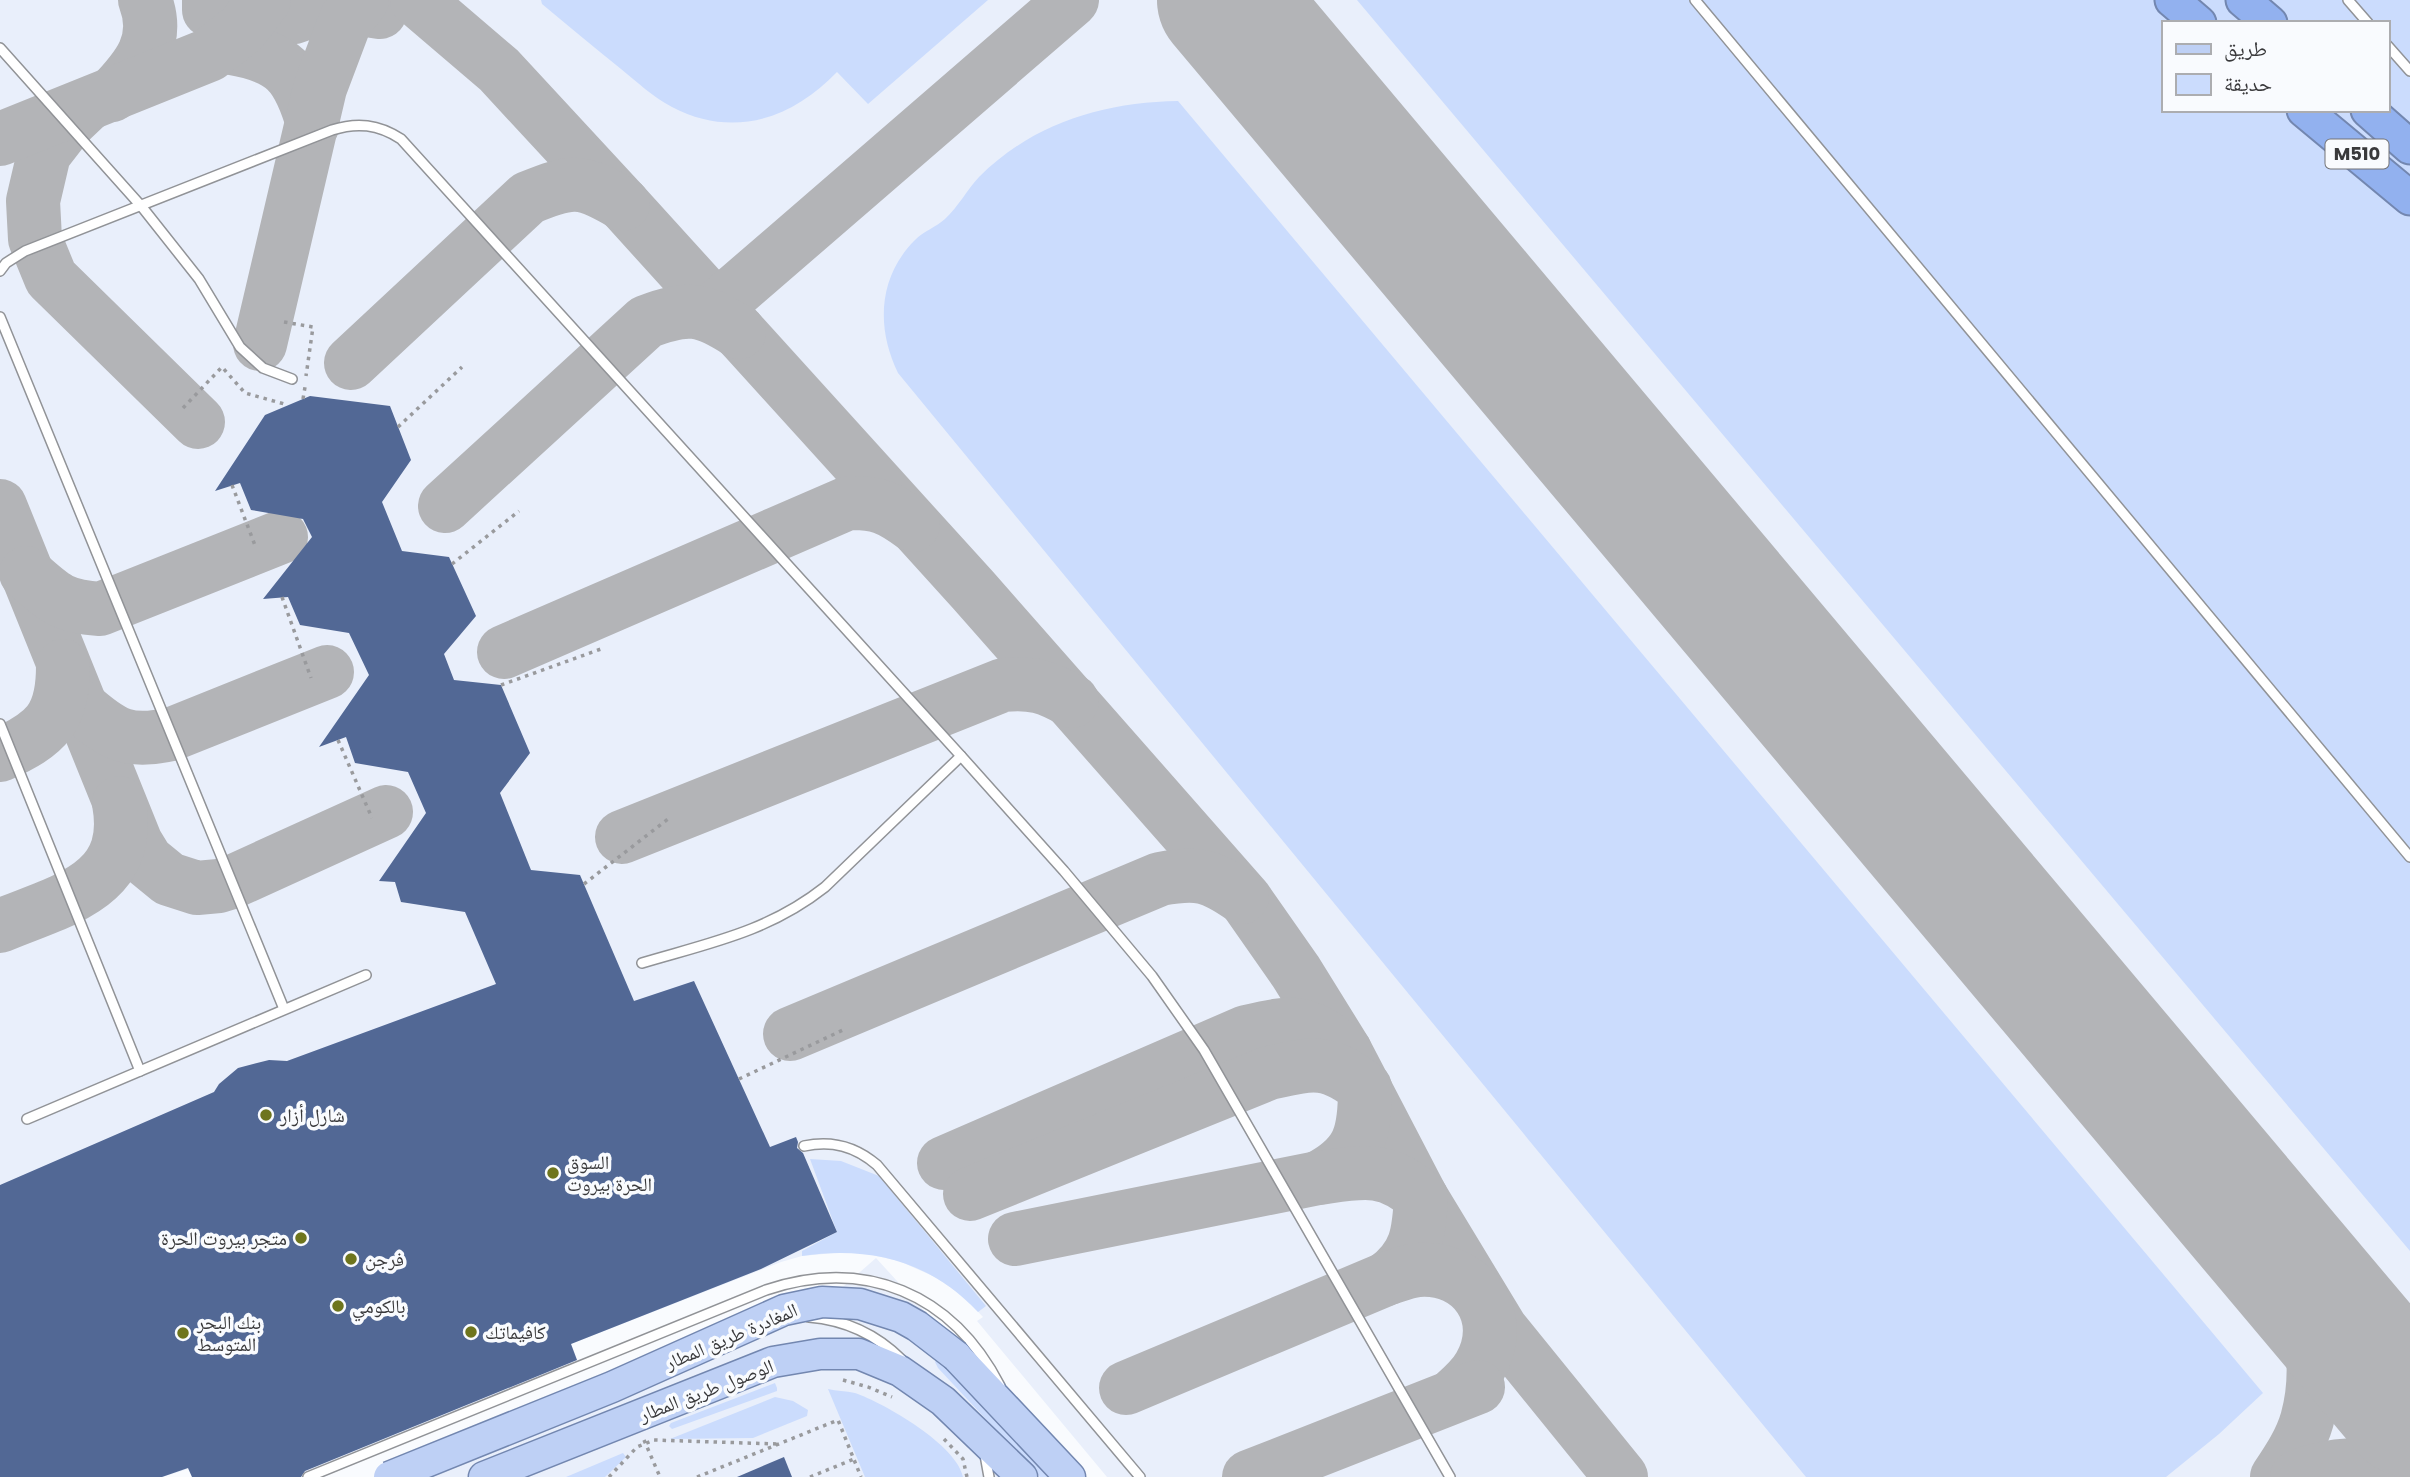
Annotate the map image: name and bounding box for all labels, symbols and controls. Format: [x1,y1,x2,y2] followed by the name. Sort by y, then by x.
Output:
[2162,21,2389,112] legend
[2224,34,2267,63] text: طريق
[2224,69,2272,98] text: حديقة
[2326,140,2388,168] road number: M510
[279,1102,345,1129] place label: شارل أزار
[258,1107,274,1123] marker: شارل أزار
[567,1149,652,1198] place label: السوق الحرة بيروت
[545,1165,561,1181] marker: السوق الحرة بيروت
[161,1225,287,1252] place label: متجر بيروت الحرة
[293,1230,309,1246] marker: متجر بيروت الحرة
[365,1246,404,1273] place label: فرجن
[343,1251,359,1267] marker: فرجن
[352,1293,405,1322] place label: بالكومي
[660,1296,802,1377] street label: المغادرة طريق المطار
[330,1298,346,1314] marker: بالكومي
[196,1309,261,1358] place label: بنك البحر المتوسط
[485,1319,546,1346] place label: كافيماتك
[463,1324,479,1340] marker: كافيماتك
[175,1325,191,1341] marker: بنك البحر المتوسط
[634,1352,777,1429] street label: الوصول طريق المطار

